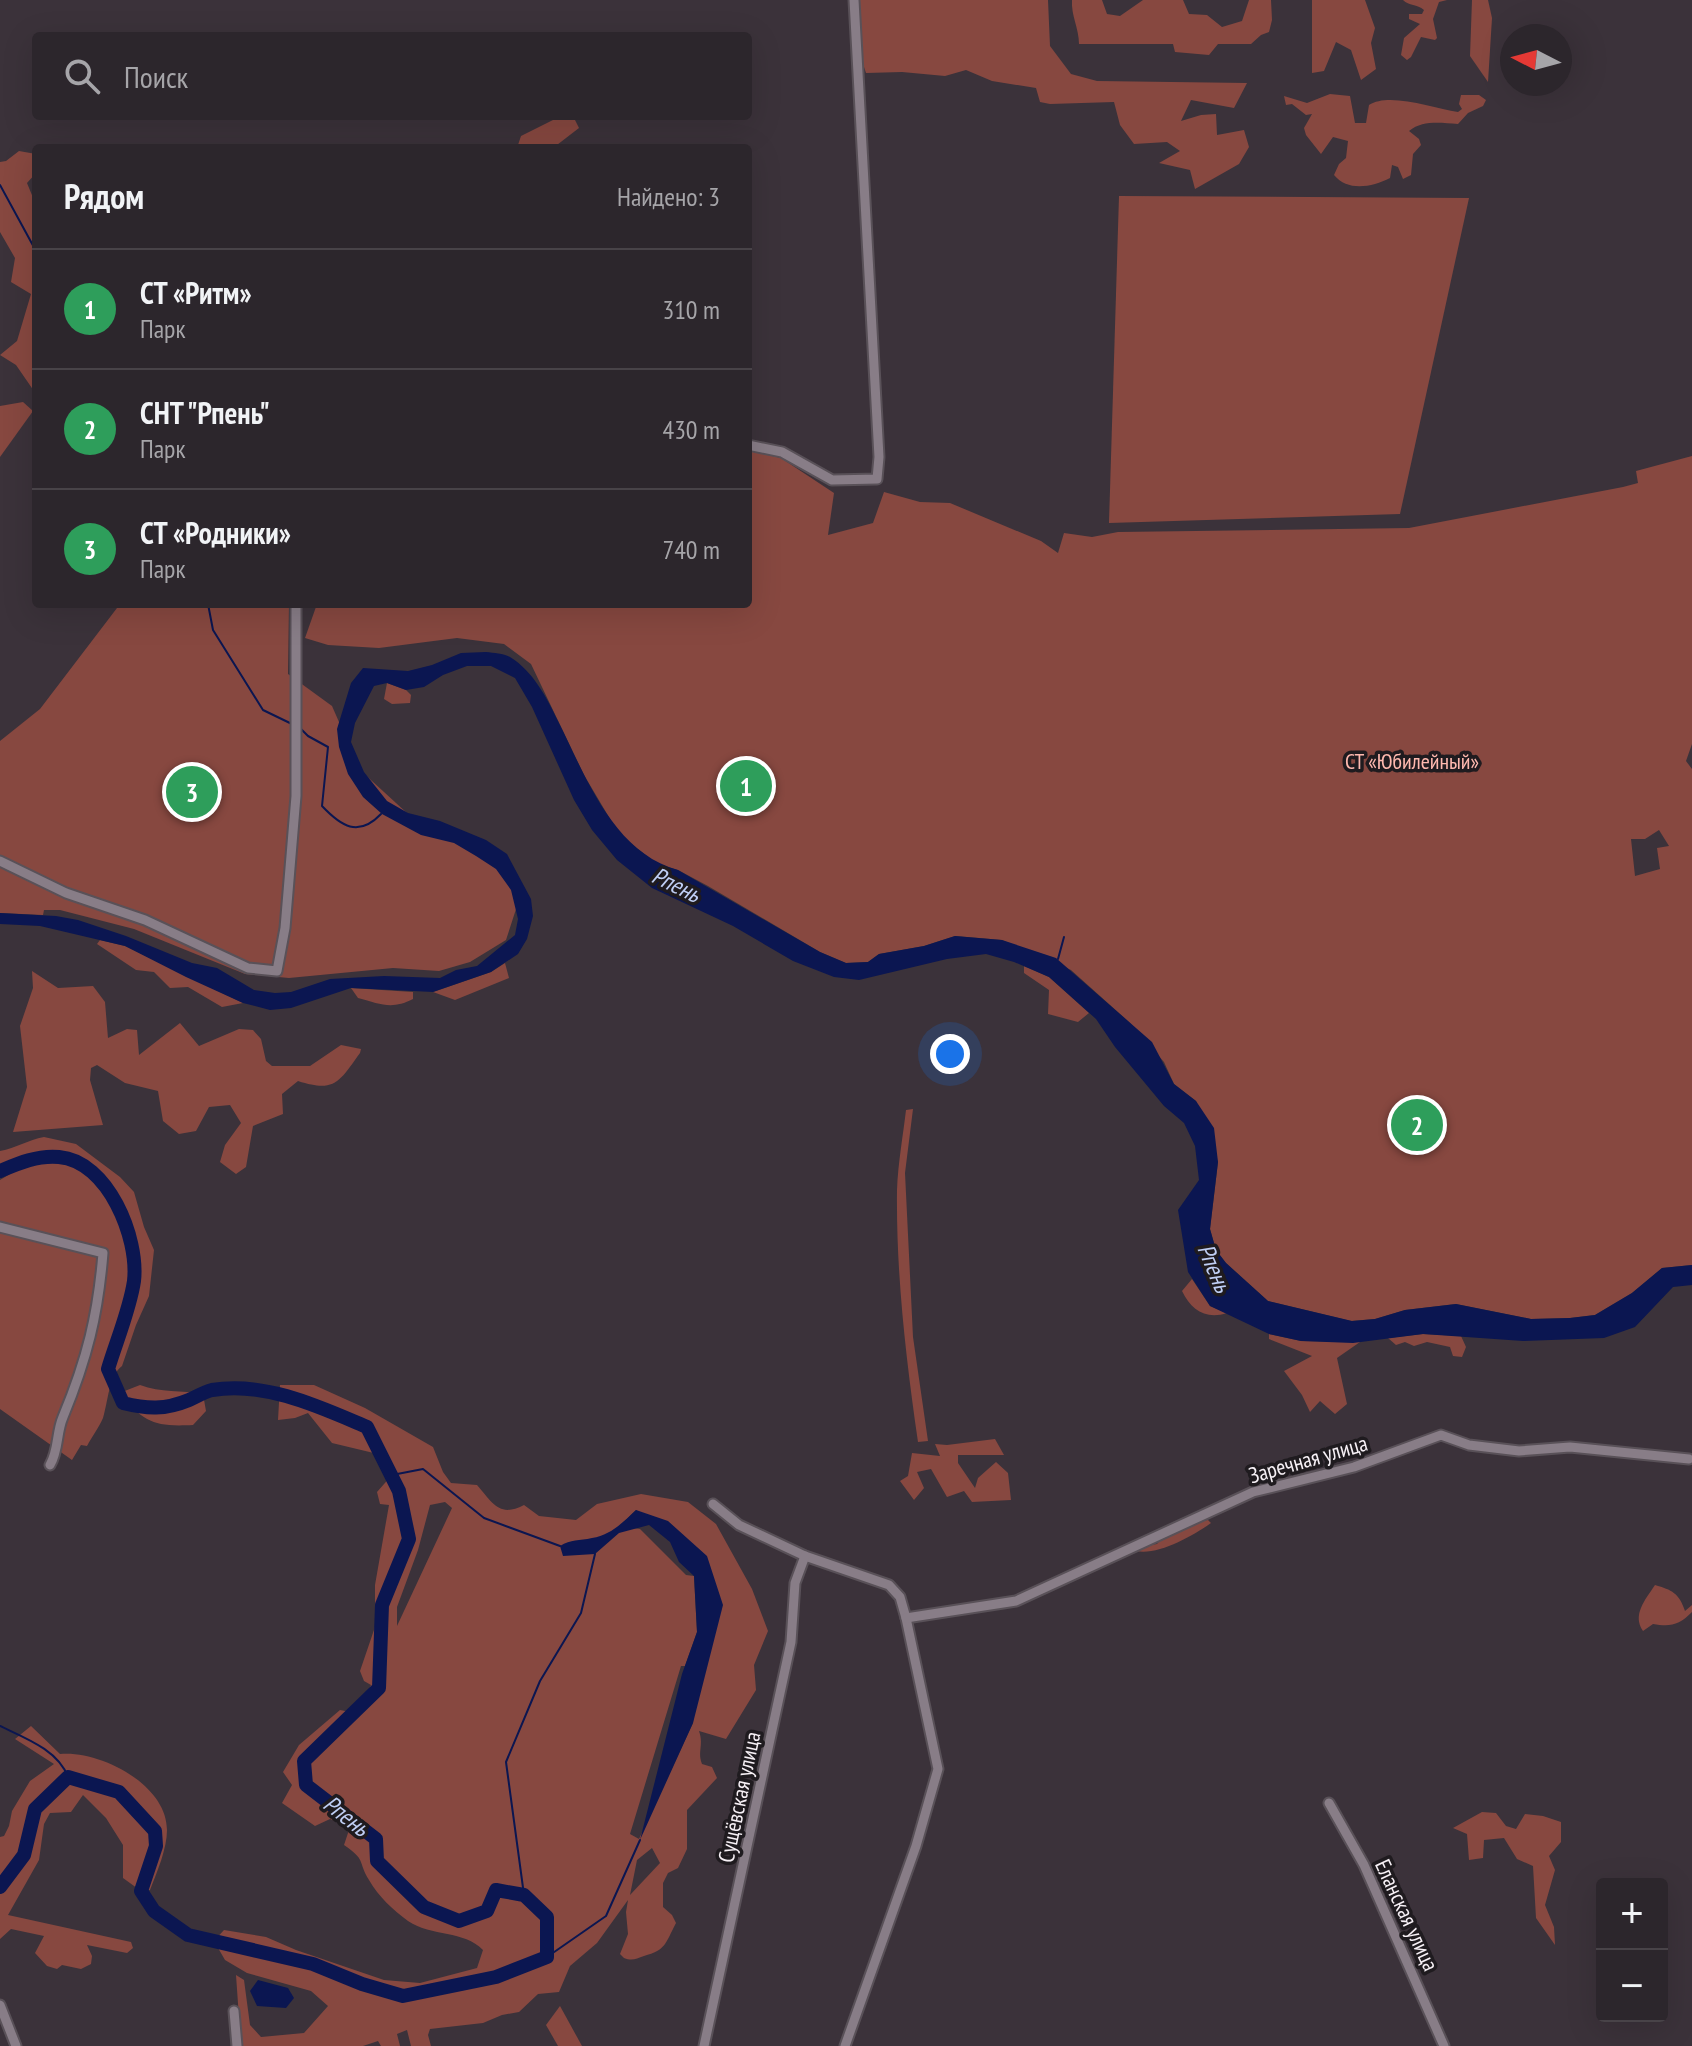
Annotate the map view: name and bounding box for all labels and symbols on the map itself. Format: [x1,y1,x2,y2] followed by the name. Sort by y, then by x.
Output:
[1500,24,1572,96] north arrow
[1345,747,1479,775] park label: СТ «Юбилейный»
[720,756,772,816] pin: 1
[166,762,218,822] pin: 3
[647,860,706,910] water label: Рпень
[930,1034,970,1074] your location
[1391,1095,1443,1155] pin: 2
[1190,1239,1239,1298] water label: Рпень
[1245,1429,1371,1489] street label: Заречная улица
[711,1729,767,1865] street label: Сущёвская улица
[317,1788,376,1844] water label: Рпень
[1369,1855,1445,1975] street label: Еланская улица

